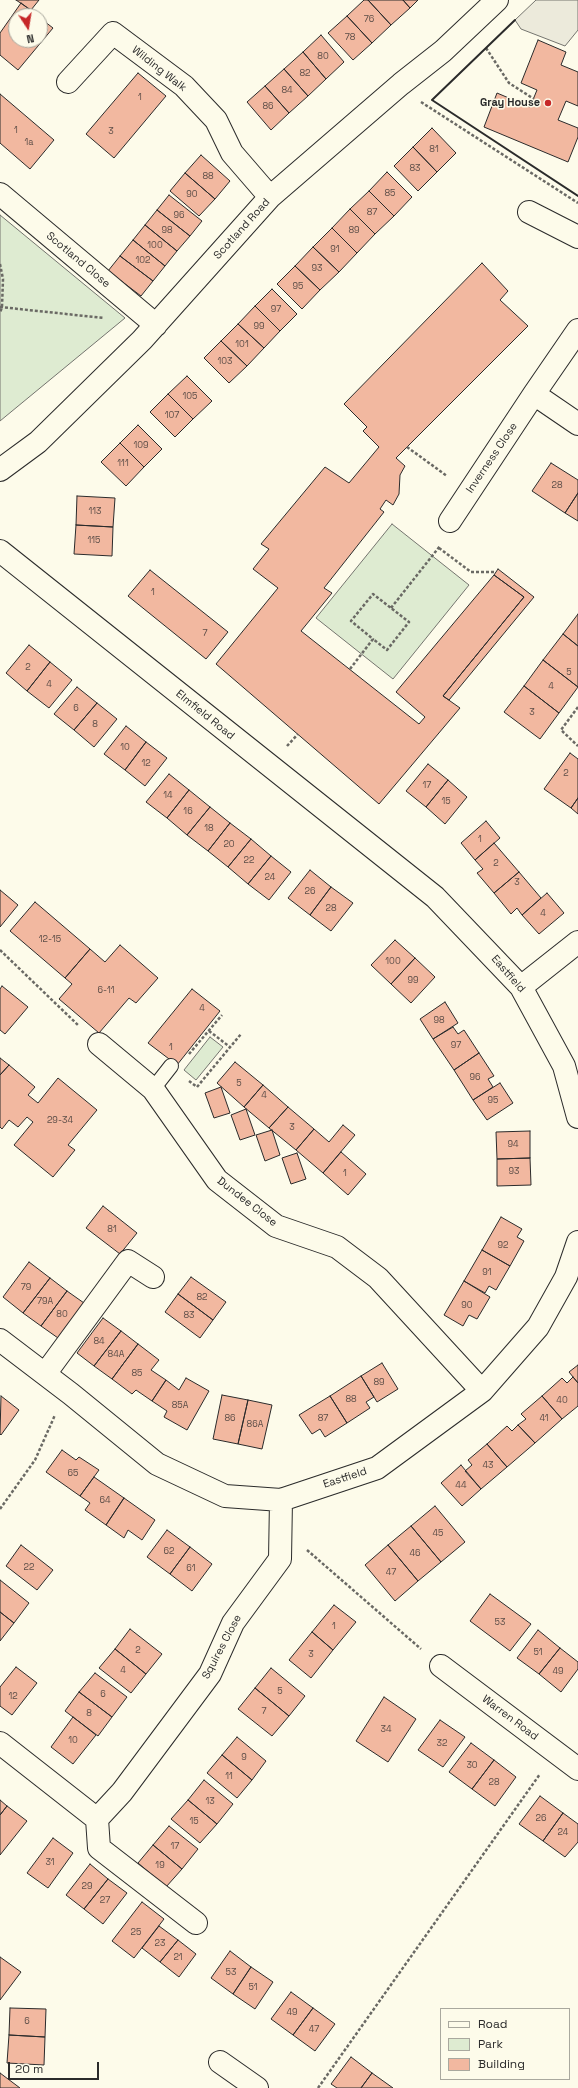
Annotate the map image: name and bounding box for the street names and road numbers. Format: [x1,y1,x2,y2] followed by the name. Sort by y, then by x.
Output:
[129,44,189,94] street label: Wilding Walk
[211,196,273,262] street label: Scotland Road
[43,229,113,291] street label: Scotland Close
[464,420,520,496] street label: Inverness Close
[173,687,237,743] street label: Elmfield Road
[488,953,528,995] street label: Eastfield
[214,1174,280,1230] street label: Dundee Close
[321,1465,369,1491] street label: Eastfield
[199,1612,245,1682] street label: Squires Close
[479,1693,541,1743] street label: Warren Road

